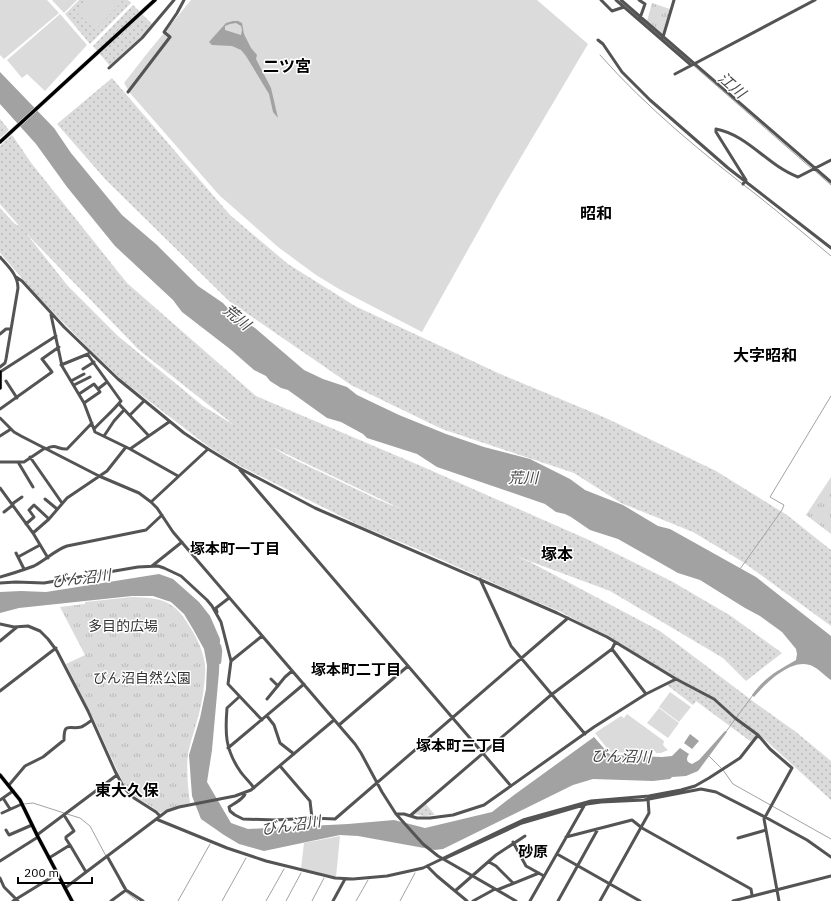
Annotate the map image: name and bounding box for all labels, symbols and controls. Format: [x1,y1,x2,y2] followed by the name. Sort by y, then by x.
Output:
[263,56,311,76] district label: 二ツ宮
[714,68,751,103] water label: 江川
[580,203,612,223] district label: 昭和
[219,300,256,335] water label: 荒川
[733,345,797,365] district label: 大字昭和
[508,468,540,487] water label: 荒川
[190,539,280,558] district label: 塚本町一丁目
[541,544,573,564] district label: 塚本
[50,565,114,591] water label: びん沼川
[88,617,158,635] park label: 多目的広場
[311,660,401,679] district label: 塚本町二丁目
[93,669,191,687] park label: びん沼自然公園
[416,736,506,755] district label: 塚本町三丁目
[591,746,653,766] water label: びん沼川
[95,780,159,800] district label: 東大久保
[260,811,324,839] water label: びん沼川
[518,842,548,861] district label: 砂原
[18,859,92,885] scale bar
[24,865,59,880] text: 200 m

